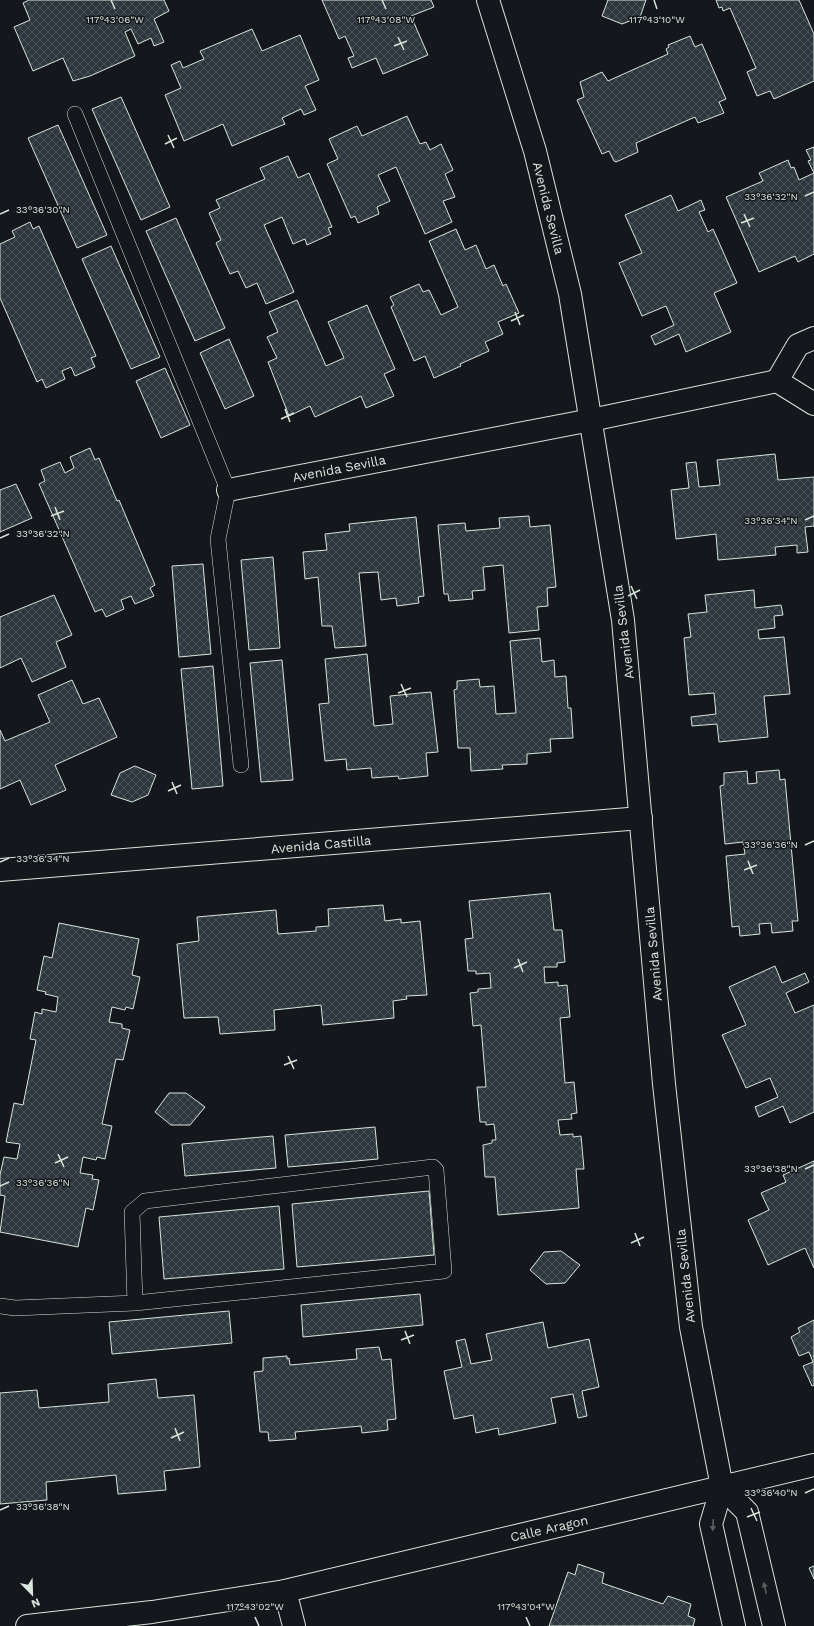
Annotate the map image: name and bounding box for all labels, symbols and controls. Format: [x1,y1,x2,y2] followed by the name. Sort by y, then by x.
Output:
[86,14,144,25] text: 117°43'06"W
[357,14,415,25] text: 117°43'08"W
[629,14,685,25] text: 117°43'10"W
[530,160,567,257] street label: Avenida Sevilla
[744,191,798,202] text: 33°36'32"N
[16,204,70,215] text: 33°36'30"N
[291,452,388,485] street label: Avenida Sevilla
[744,515,798,526] text: 33°36'34"N
[16,528,70,539] text: 33°36'32"N
[610,583,637,680] street label: Avenida Sevilla
[270,833,373,856] street label: Avenida Castilla
[744,839,798,850] text: 33°36'36"N
[16,853,70,864] text: 33°36'34"N
[642,905,665,1002] street label: Avenida Sevilla
[744,1163,798,1174] text: 33°36'38"N
[16,1177,70,1188] text: 33°36'36"N
[673,1227,698,1324] street label: Avenida Sevilla
[744,1487,798,1498] text: 33°36'40"N
[16,1501,70,1512] text: 33°36'38"N
[509,1512,590,1545] street label: Calle Aragon
[710,1518,716,1531] one-way arrow
[12,1574,52,1614] north arrow
[762,1582,768,1594] one-way arrow
[29,1595,42,1610] text: N
[226,1601,284,1612] text: 117°43'02"W
[497,1601,555,1612] text: 117°43'04"W

